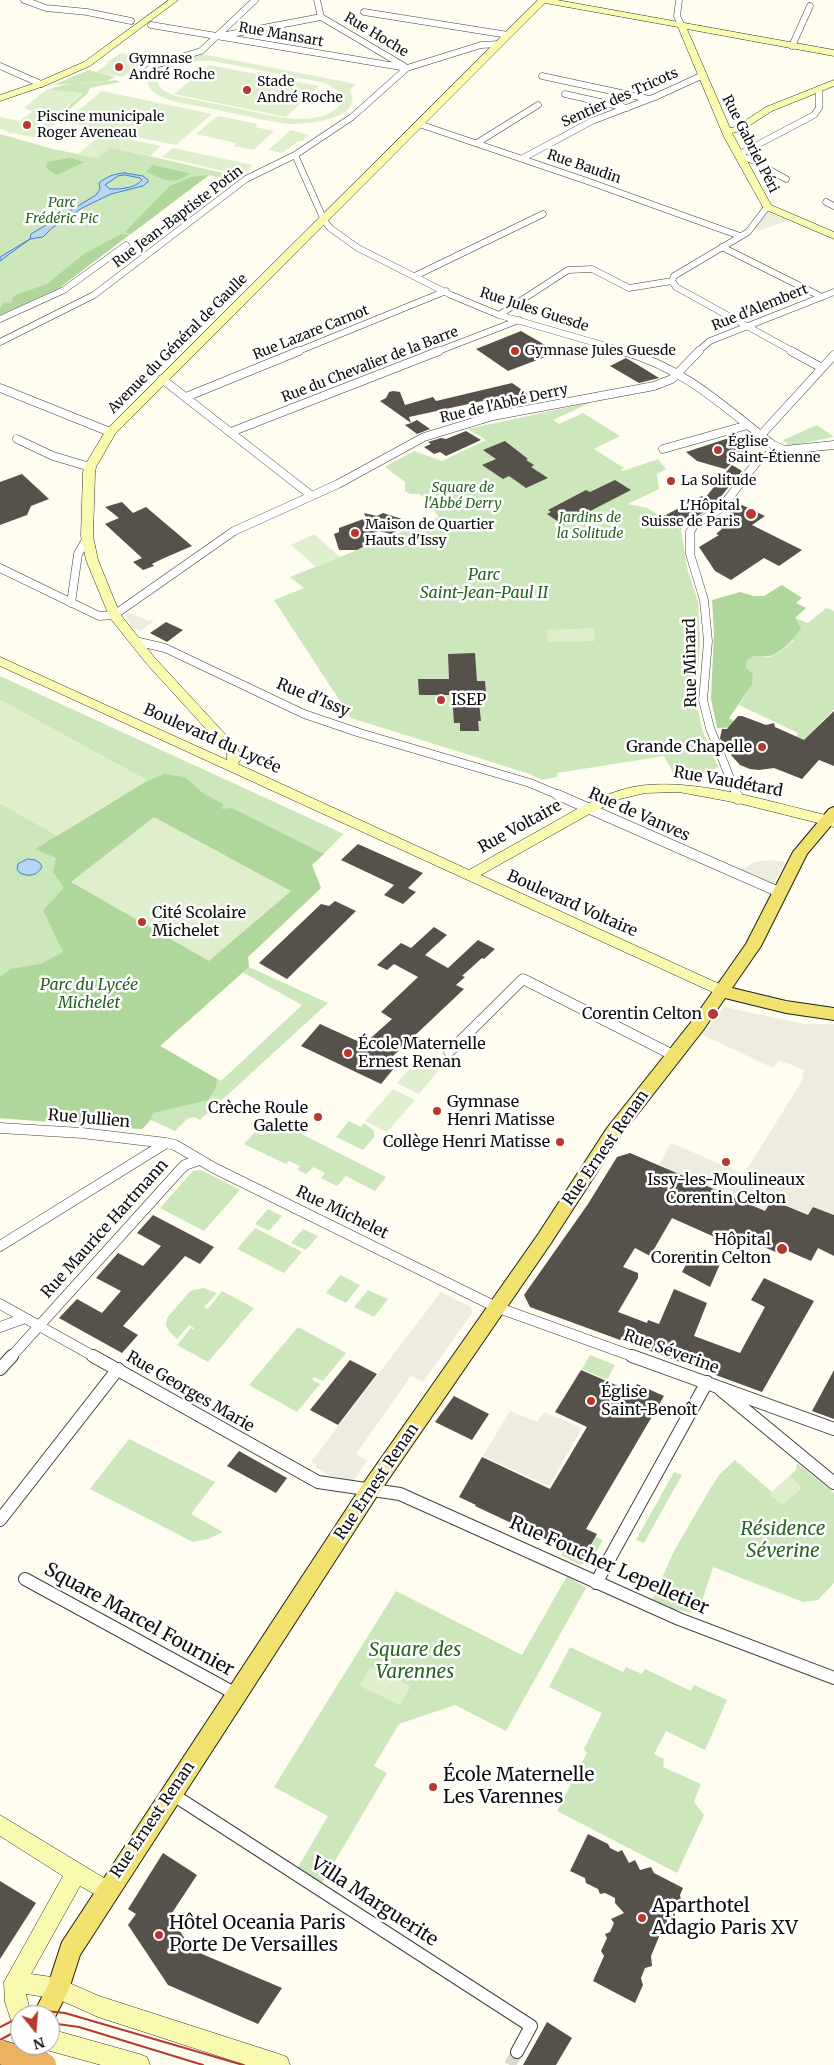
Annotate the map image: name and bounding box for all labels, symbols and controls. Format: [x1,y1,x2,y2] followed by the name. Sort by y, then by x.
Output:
[341,9,411,61] street label: Rue Hoche
[237,19,325,51] street label: Rue Mansart
[129,51,215,84] place label: Gymnase André Roche
[113,61,125,73] marker: Gymnase André Roche
[559,65,681,131] street label: Sentier des Tricots
[257,74,343,106] place label: Stade André Roche
[241,84,253,96] marker: Stade André Roche
[718,92,782,196] street label: Rue Gabriel Péri
[37,109,164,142] place label: Piscine municipale Roger Aveneau
[21,119,33,131] marker: Piscine municipale Roger Aveneau
[545,147,623,187] street label: Rue Baudin
[110,163,246,271] street label: Rue Jean-Baptiste Potin
[25,195,99,228] park label: Parc Frédéric Pic
[105,271,251,417] street label: Avenue du Général de Gaulle
[709,281,811,335] street label: Rue d'Alembert
[478,285,590,335] street label: Rue Jules Guesde
[251,302,371,364] street label: Rue Lazare Carnot
[279,324,461,406] street label: Rue du Chevalier de la Barre
[525,343,676,359] place label: Gymnase Jules Guesde
[509,345,521,357] marker: Gymnase Jules Guesde
[438,381,570,427] street label: Rue de l'Abbé Derry
[728,434,820,467] place label: Église Saint-Étienne
[712,444,724,456] marker: Église Saint-Étienne
[681,473,756,489] place label: La Solitude
[665,475,677,487] marker: La Solitude
[424,480,502,512] park label: Square de l'Abbé Derry
[641,498,740,530] place label: L'Hôpital Suisse de Paris
[744,507,758,521] marker: L'Hôpital Suisse de Paris
[557,510,623,542] park label: Jardins de la Solitude
[365,517,494,550] place label: Maison de Quartier Hauts d'Issy
[349,527,361,539] marker: Maison de Quartier Hauts d'Issy
[420,565,548,603] park label: Parc Saint-Jean-Paul II
[681,618,701,708] street label: Rue Minard
[273,675,353,721] street label: Rue d'Issy
[451,690,486,710] place label: ISEP
[435,694,447,706] marker: ISEP
[140,700,284,778] street label: Boulevard du Lycée
[626,737,752,757] place label: Grande Chapelle
[756,741,768,753] marker: Grande Chapelle
[672,763,784,801] street label: Rue Vaudétard
[585,784,693,846] street label: Rue de Vanves
[475,796,565,858] street label: Rue Voltaire
[504,867,640,941] street label: Boulevard Voltaire
[152,903,246,941] place label: Cité Scolaire Michelet
[136,916,148,928] marker: Cité Scolaire Michelet
[40,975,138,1013] park label: Parc du Lycée Michelet
[582,1004,702,1024] place label: Corentin Celton
[706,1007,720,1021] marker: Corentin Celton
[358,1034,485,1072] place label: École Maternelle Ernest Renan
[342,1047,354,1059] marker: École Maternelle Ernest Renan
[559,1087,653,1209] street label: Rue Ernest Renan
[447,1092,555,1130] place label: Gymnase Henri Matisse
[208,1098,308,1136] place label: Crèche Roule Galette
[431,1105,443,1117] marker: Gymnase Henri Matisse
[47,1106,131,1132] street label: Rue Jullien
[312,1111,324,1123] marker: Crèche Roule Galette
[383,1132,550,1152] place label: Collège Henri Matisse
[554,1136,566,1148] marker: Collège Henri Matisse
[38,1156,172,1302] street label: Rue Maurice Hartmann
[720,1156,732,1168] marker: Issy-les-Moulineaux Corentin Celton
[647,1170,805,1208] place label: Issy-les-Moulineaux Corentin Celton
[293,1182,391,1244] street label: Rue Michelet
[651,1230,771,1268] place label: Hôpital Corentin Celton
[775,1242,789,1256] marker: Hôpital Corentin Celton
[621,1326,721,1378] street label: Rue Séverine
[123,1348,257,1436] street label: Rue Georges Marie
[601,1382,698,1420] place label: Église Saint-Benoît
[585,1395,597,1407] marker: Église Saint-Benoît
[331,1420,423,1544] street label: Rue Ernest Renan
[506,1512,712,1620] street label: Rue Foucher Lepelletier
[741,1519,825,1563] park label: Résidence Séverine
[40,1558,238,1682] street label: Square Marcel Fournier
[369,1640,461,1684] park label: Square des Varennes
[107,1758,199,1882] street label: Rue Ernest Renan
[443,1765,594,1809] place label: École Maternelle Les Varennes
[427,1781,439,1793] marker: École Maternelle Les Varennes
[306,1852,442,1952] street label: Villa Marguerite
[652,1896,798,1940] place label: Aparthotel Adagio Paris XV
[636,1912,648,1924] marker: Aparthotel Adagio Paris XV
[169,1913,346,1957] place label: Hôtel Oceania Paris Porte De Versailles
[153,1929,165,1941] marker: Hôtel Oceania Paris Porte De Versailles
[10,2005,60,2055] north arrow
[31,2033,47,2054] text: N

